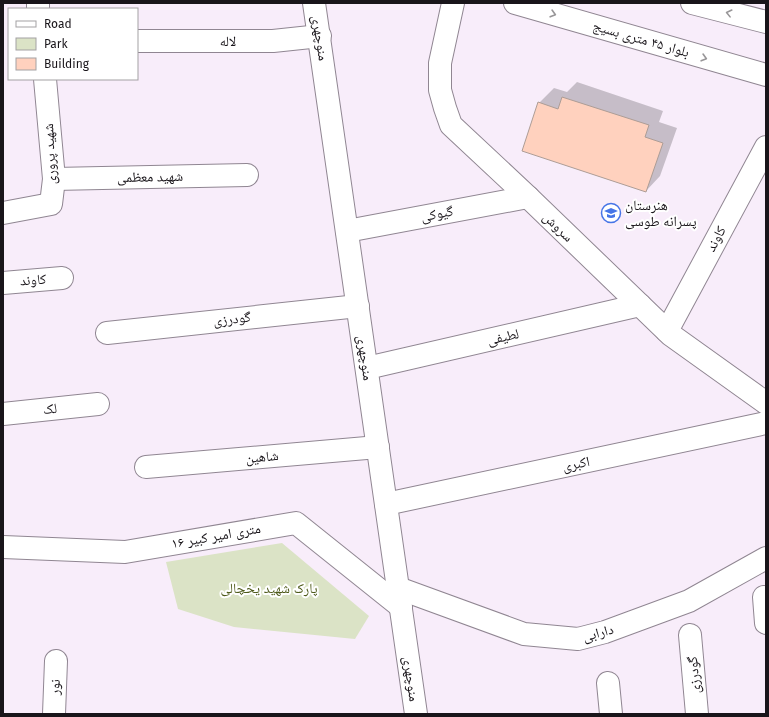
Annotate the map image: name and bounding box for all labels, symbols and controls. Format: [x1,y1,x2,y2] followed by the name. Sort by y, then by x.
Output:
[8,8,138,80] legend
[549,9,556,18] one-way arrow
[726,9,733,18] one-way arrow
[308,14,332,62] street label: منوچهری
[44,17,72,31] text: Road
[591,17,691,62] street label: بلوار ۴۵ متری بسیج
[220,33,236,50] street label: لاله
[44,37,68,51] text: Park
[701,53,708,62] one-way arrow
[44,57,90,71] text: Building
[40,123,60,185] street label: شهید پروری
[117,168,183,186] street label: شهید معظمی
[625,197,697,230] place label: هنرستان پسرانه طوسی
[419,202,455,225] street label: گیوکی
[600,202,622,224] school or university icon: هنرستان پسرانه طوسی
[539,209,577,245] street label: سروش
[702,223,730,255] street label: کاوند
[19,271,47,289] street label: کاوند
[212,309,252,329] street label: گودرزی
[486,325,520,349] street label: لطیفی
[353,334,377,382] street label: منوچهری
[42,400,58,418] street label: لک
[245,447,279,467] street label: شاهین
[561,453,591,475] street label: اکبری
[170,520,262,552] street label: ۱۶ متری امیر کبیر
[220,580,318,597] park label: پارک شهید یخچالی
[581,621,616,645] street label: دارابی
[399,655,423,703] street label: منوچهری
[684,655,704,694] street label: گودرزی
[46,679,64,696] street label: نور

